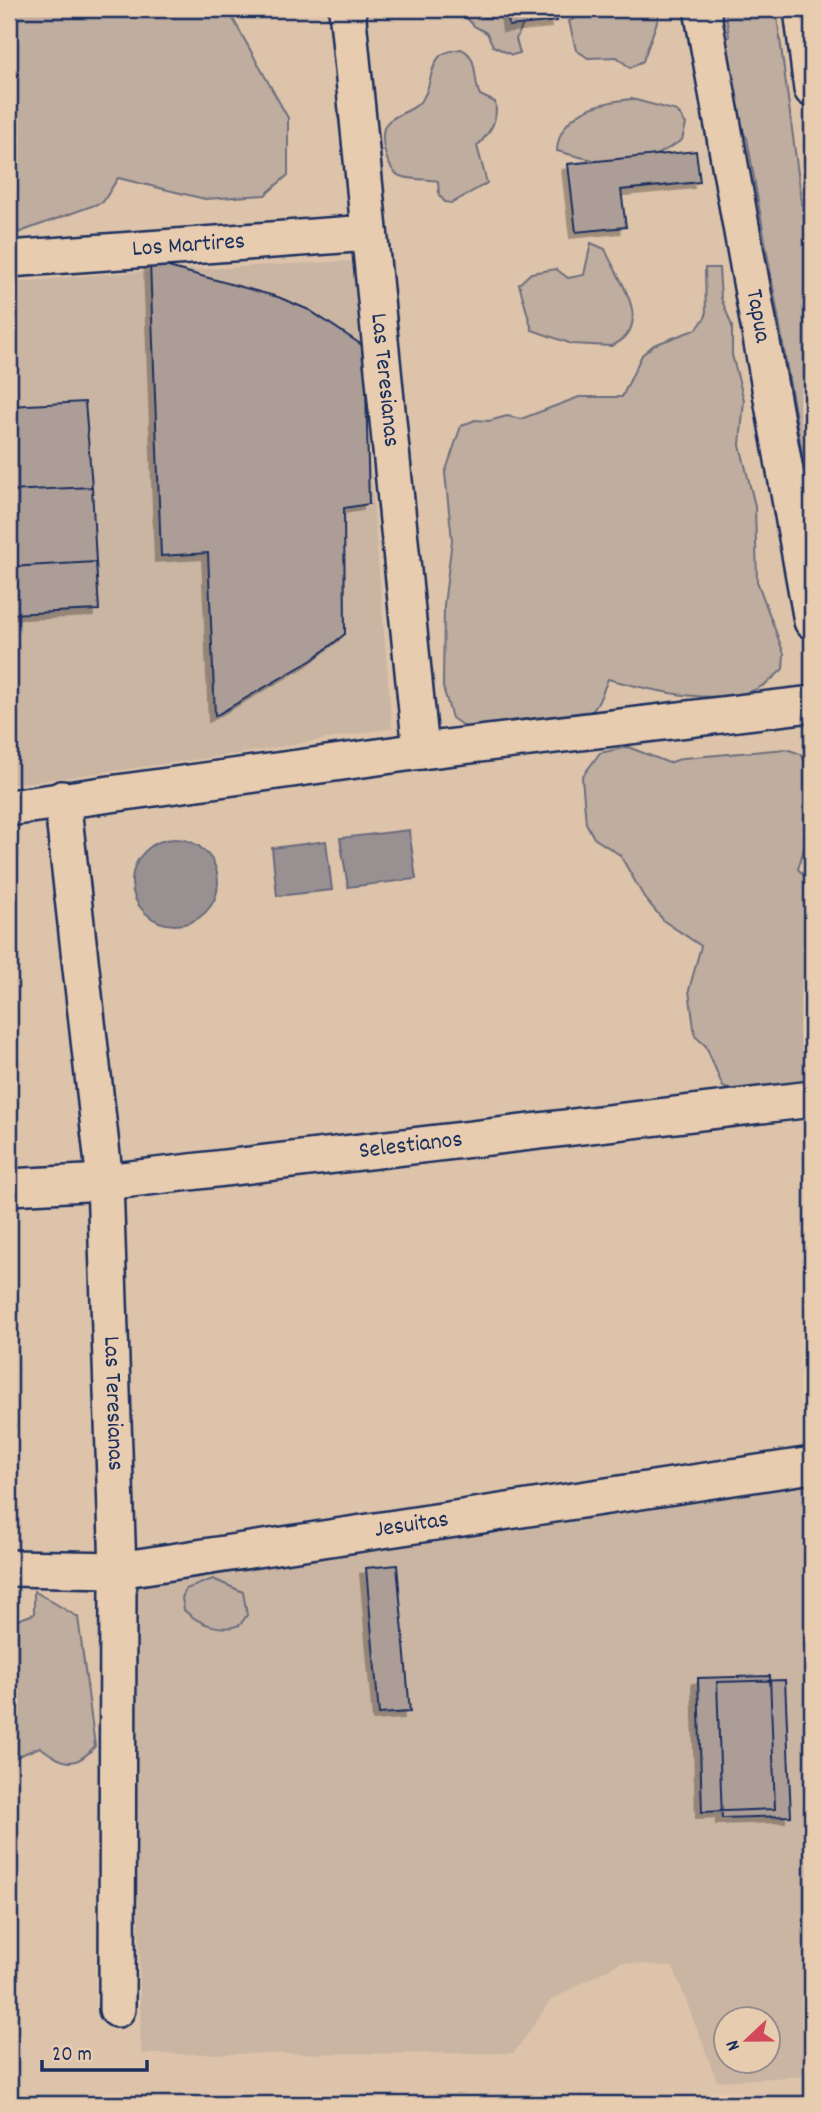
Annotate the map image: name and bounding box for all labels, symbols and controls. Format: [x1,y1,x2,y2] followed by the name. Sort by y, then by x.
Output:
[131,225,246,267] street label: Los Martires
[736,287,779,346] street label: Tapua
[360,312,408,449] street label: Las Teresianas
[357,1123,464,1169] street label: Selestianos
[93,1336,132,1471] street label: Las Teresianas
[372,1503,451,1548] street label: Jesuitas
[712,2004,782,2074] north arrow
[42,2029,147,2073] scale bar
[720,2036,749,2054] text: N
[52,2041,92,2071] text: 20 m

